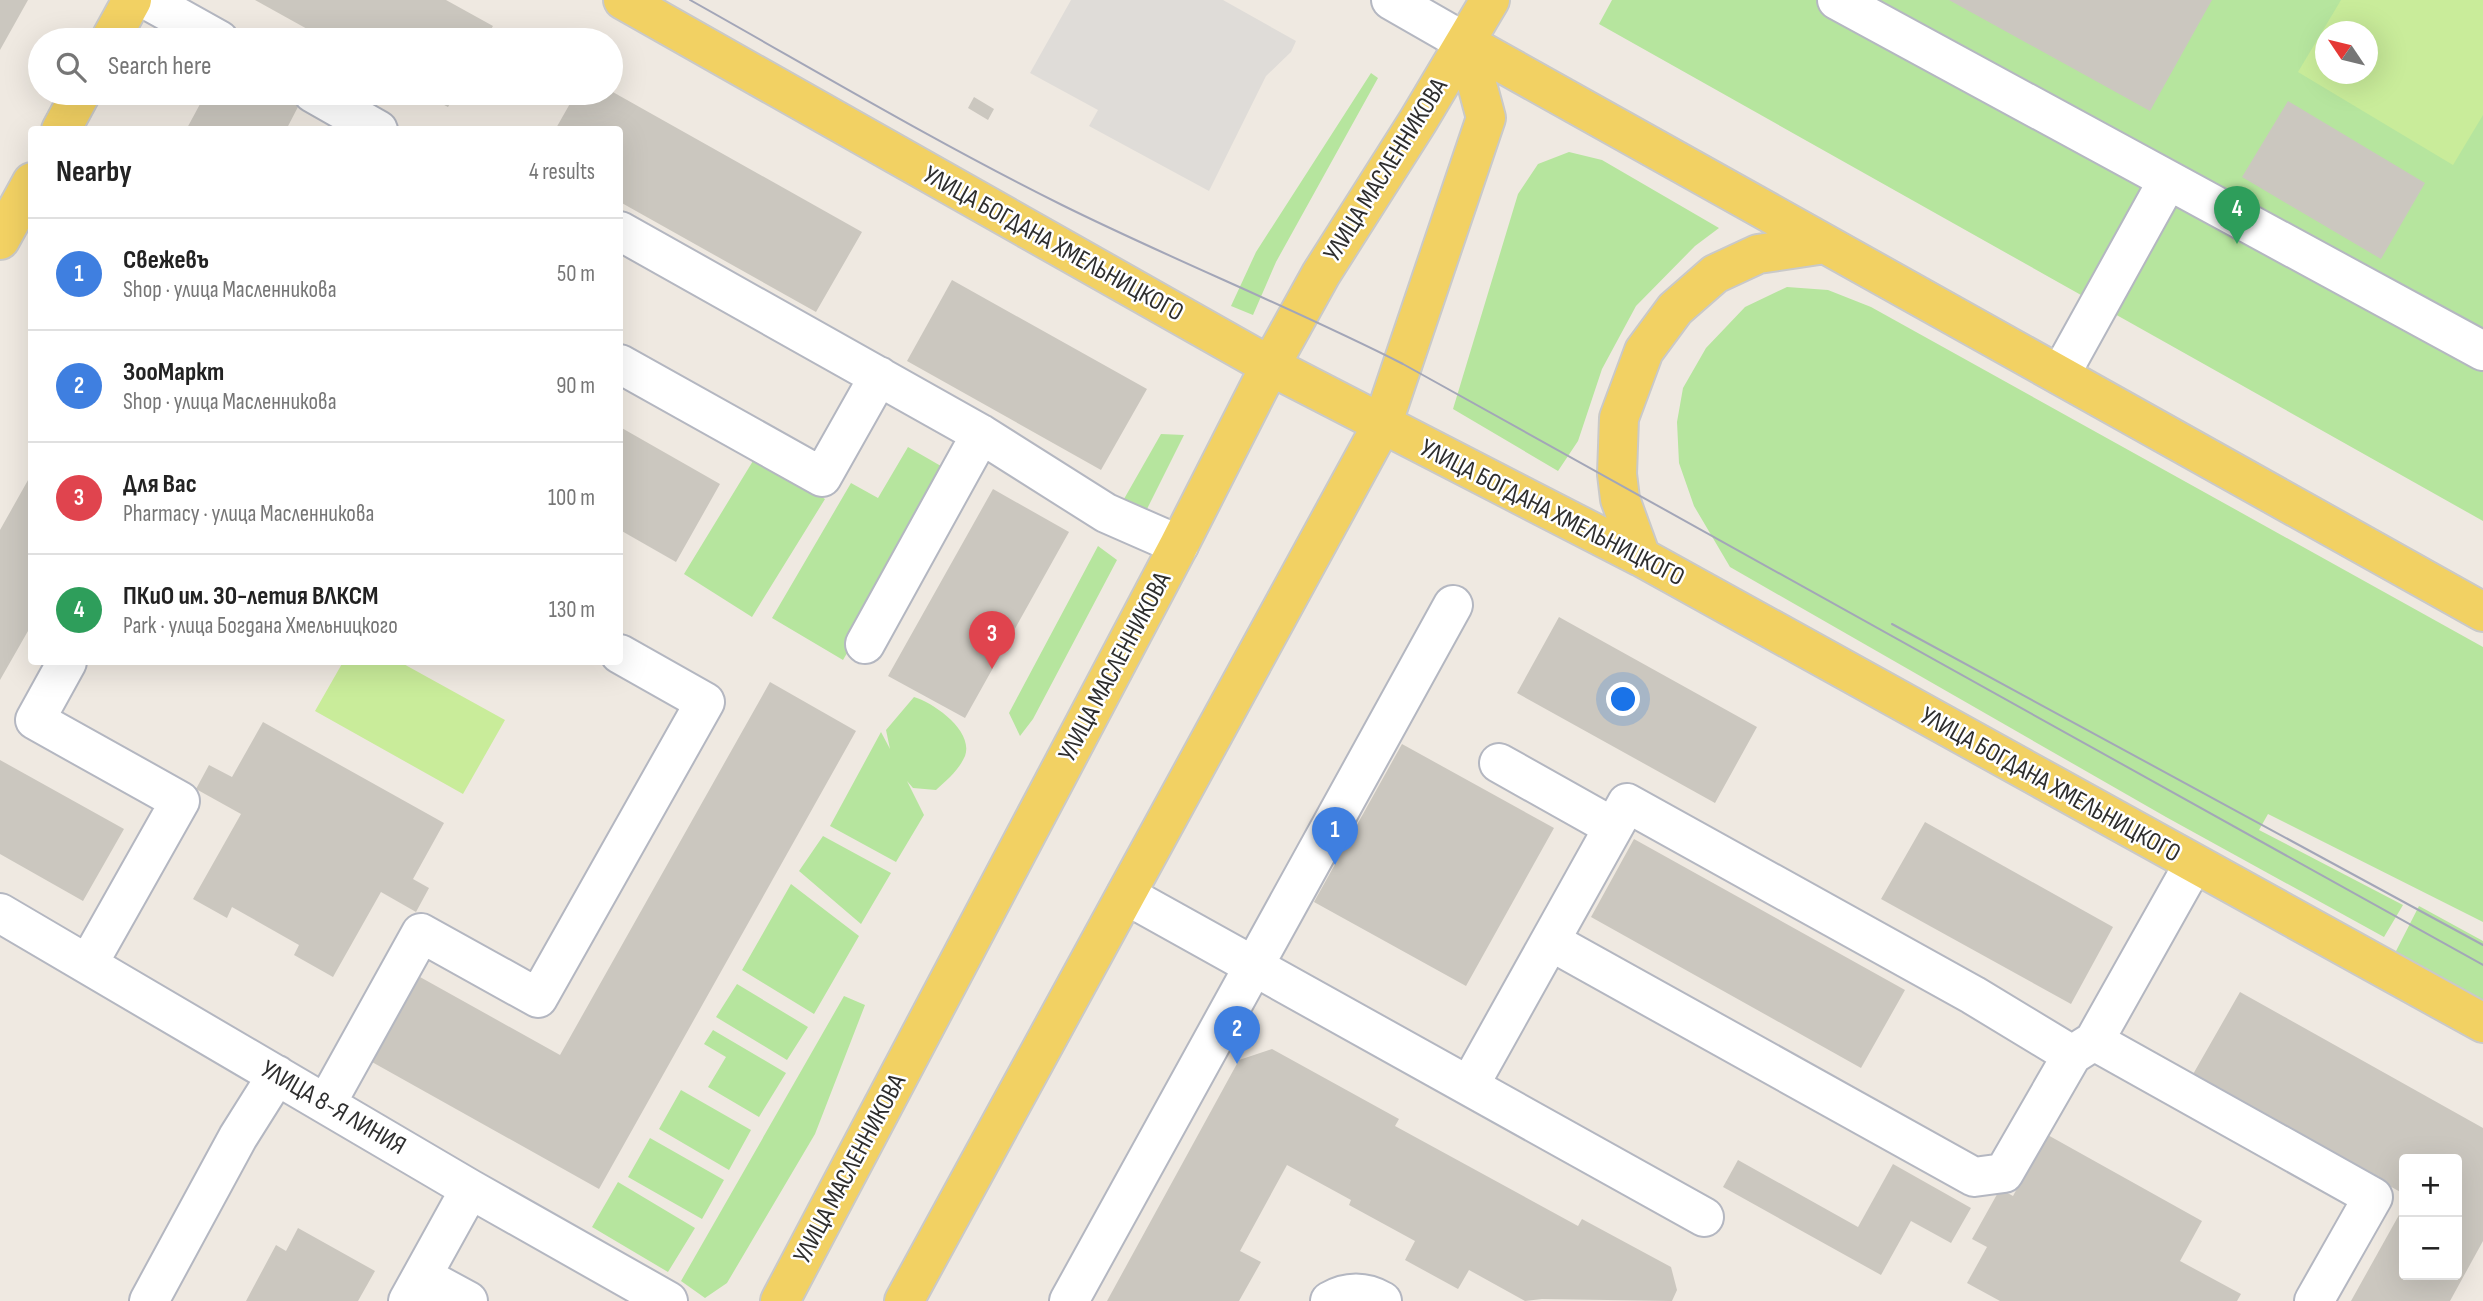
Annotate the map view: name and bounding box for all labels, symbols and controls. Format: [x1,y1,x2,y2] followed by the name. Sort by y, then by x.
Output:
[2315,21,2378,84] north arrow
[28,28,623,105] search box
[52,48,90,86] icon: search
[108,51,211,82] text: Search here
[1317,72,1455,267] street label: УЛИЦА МАСЛЕННИКОВА
[56,154,132,190] text: Nearby
[529,158,595,186] text: 4 results
[918,160,1188,328] street label: УЛИЦА БОГДАНА ХМЕЛЬНИЦКОГО
[2214,186,2260,244] pin: 4
[123,245,209,276] text: Свежевъ
[74,260,84,288] text: 1
[557,260,595,288] text: 50 m
[123,276,337,304] text: Shop · улица Масленникова
[123,357,224,388] text: ЗооМаркт
[74,372,84,400] text: 2
[556,372,595,400] text: 90 m
[123,388,337,416] text: Shop · улица Масленникова
[1415,433,1689,593] street label: УЛИЦА БОГДАНА ХМЕЛЬНИЦКОГО
[123,469,197,500] text: Для Вас
[74,484,84,512] text: 3
[548,484,595,512] text: 100 m
[123,500,374,528] text: Pharmacy · улица Масленникова
[1052,566,1178,767] street label: УЛИЦА МАСЛЕННИКОВА
[123,581,378,612] text: ПКиО им. 30-летия ВЛКСМ
[74,596,84,624] text: 4
[549,596,595,624] text: 130 m
[969,611,1015,669] pin: 3
[123,612,398,640] text: Park · улица Богдана Хмельницкого
[1606,682,1640,716] your location
[1915,701,2185,869] street label: УЛИЦА БОГДАНА ХМЕЛЬНИЦКОГО
[1312,807,1358,865] pin: 1
[1214,1006,1260,1064] pin: 2
[255,1054,411,1162] street label: УЛИЦА 8-Я ЛИНИЯ
[787,1068,913,1269] street label: УЛИЦА МАСЛЕННИКОВА
[2399,1154,2462,1280] map controls
[2399,1154,2462,1217] button: +
[2399,1217,2462,1280] button: −

